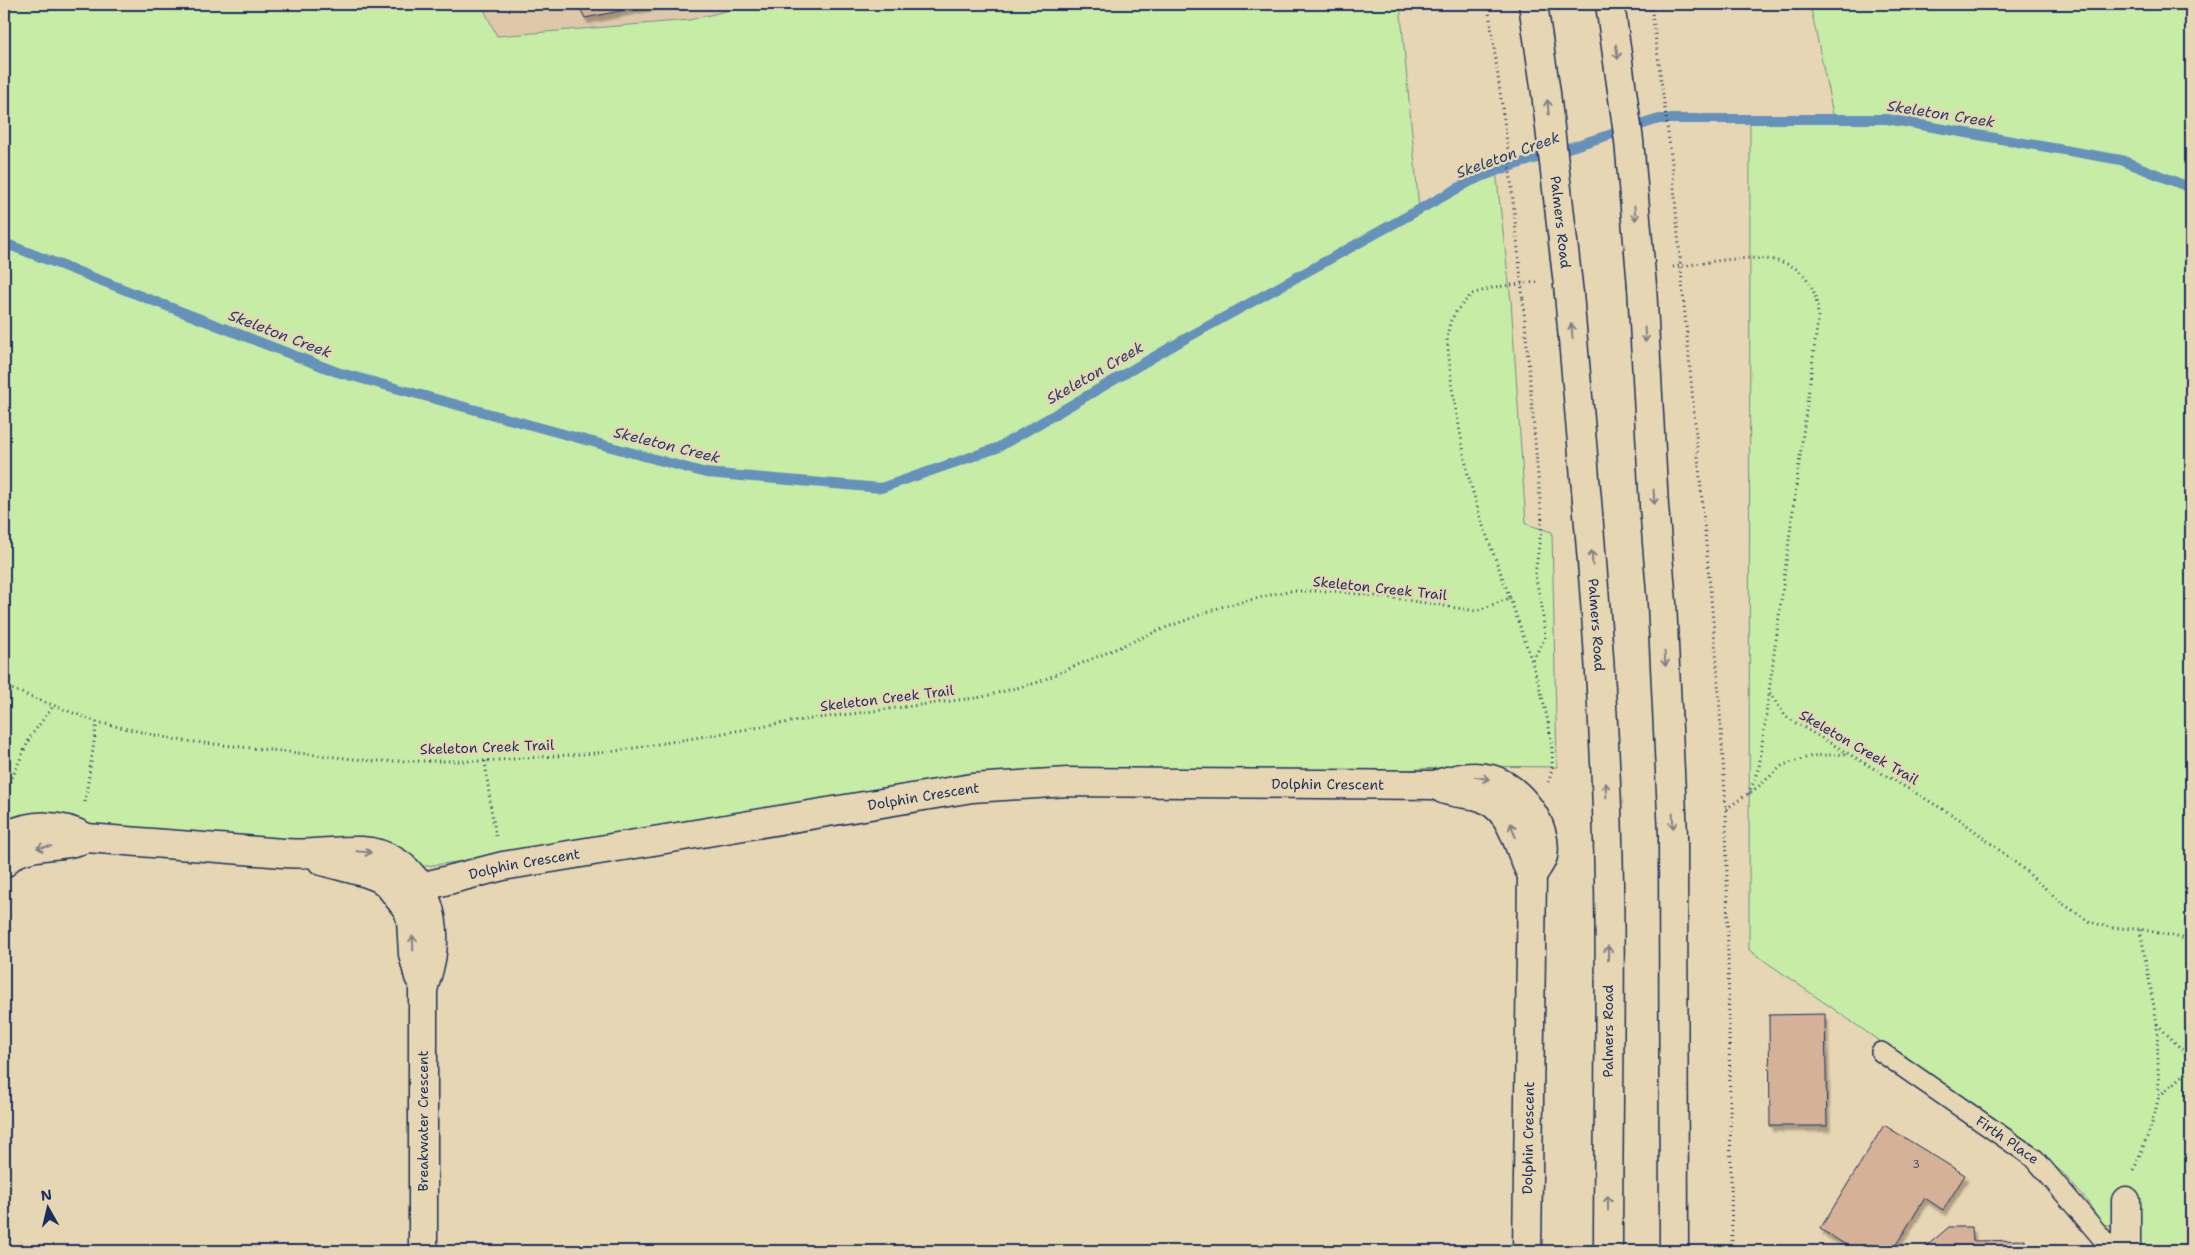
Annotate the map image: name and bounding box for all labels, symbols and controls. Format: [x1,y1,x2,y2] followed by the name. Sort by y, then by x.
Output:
[1612,44,1622,60] one-way arrow
[1886,96,1997,132] water label: Skeleton Creek
[1543,99,1553,115] one-way arrow
[1453,127,1563,183] water label: Skeleton Creek
[1547,175,1575,270] street label: Palmers Road
[1631,205,1640,221] one-way arrow
[226,305,335,363] water label: Skeleton Creek
[1567,324,1577,340] one-way arrow
[1640,327,1649,343] one-way arrow
[1043,337,1147,409] water label: Skeleton Creek
[612,422,723,468] water label: Skeleton Creek
[1649,489,1658,505] one-way arrow
[1587,550,1596,566] one-way arrow
[1312,572,1449,604] street label: Skeleton Creek Trail
[1584,578,1609,672] street label: Palmers Road
[1661,651,1670,667] one-way arrow
[819,681,956,715] street label: Skeleton Creek Trail
[1796,706,1922,789] street label: Skeleton Creek Trail
[419,736,555,758] street label: Skeleton Creek Trail
[1474,773,1490,783] one-way arrow
[1271,775,1384,794] street label: Dolphin Crescent
[866,779,980,814] street label: Dolphin Crescent
[1601,782,1611,798] one-way arrow
[1668,813,1677,829] one-way arrow
[1508,823,1518,839] one-way arrow
[36,842,52,852] one-way arrow
[467,844,581,883] street label: Dolphin Crescent
[356,848,372,857] one-way arrow
[408,935,418,952] one-way arrow
[1603,945,1613,961] one-way arrow
[1599,984,1617,1077] street label: Palmers Road
[414,1050,432,1192] street label: Breakwater Crescent
[1518,1081,1538,1195] street label: Dolphin Crescent
[1972,1112,2043,1168] street label: Firth Place
[1912,1157,1920,1172] house number: 3
[22,1182,72,1232] north arrow
[39,1185,53,1205] text: N
[1603,1195,1613,1211] one-way arrow

